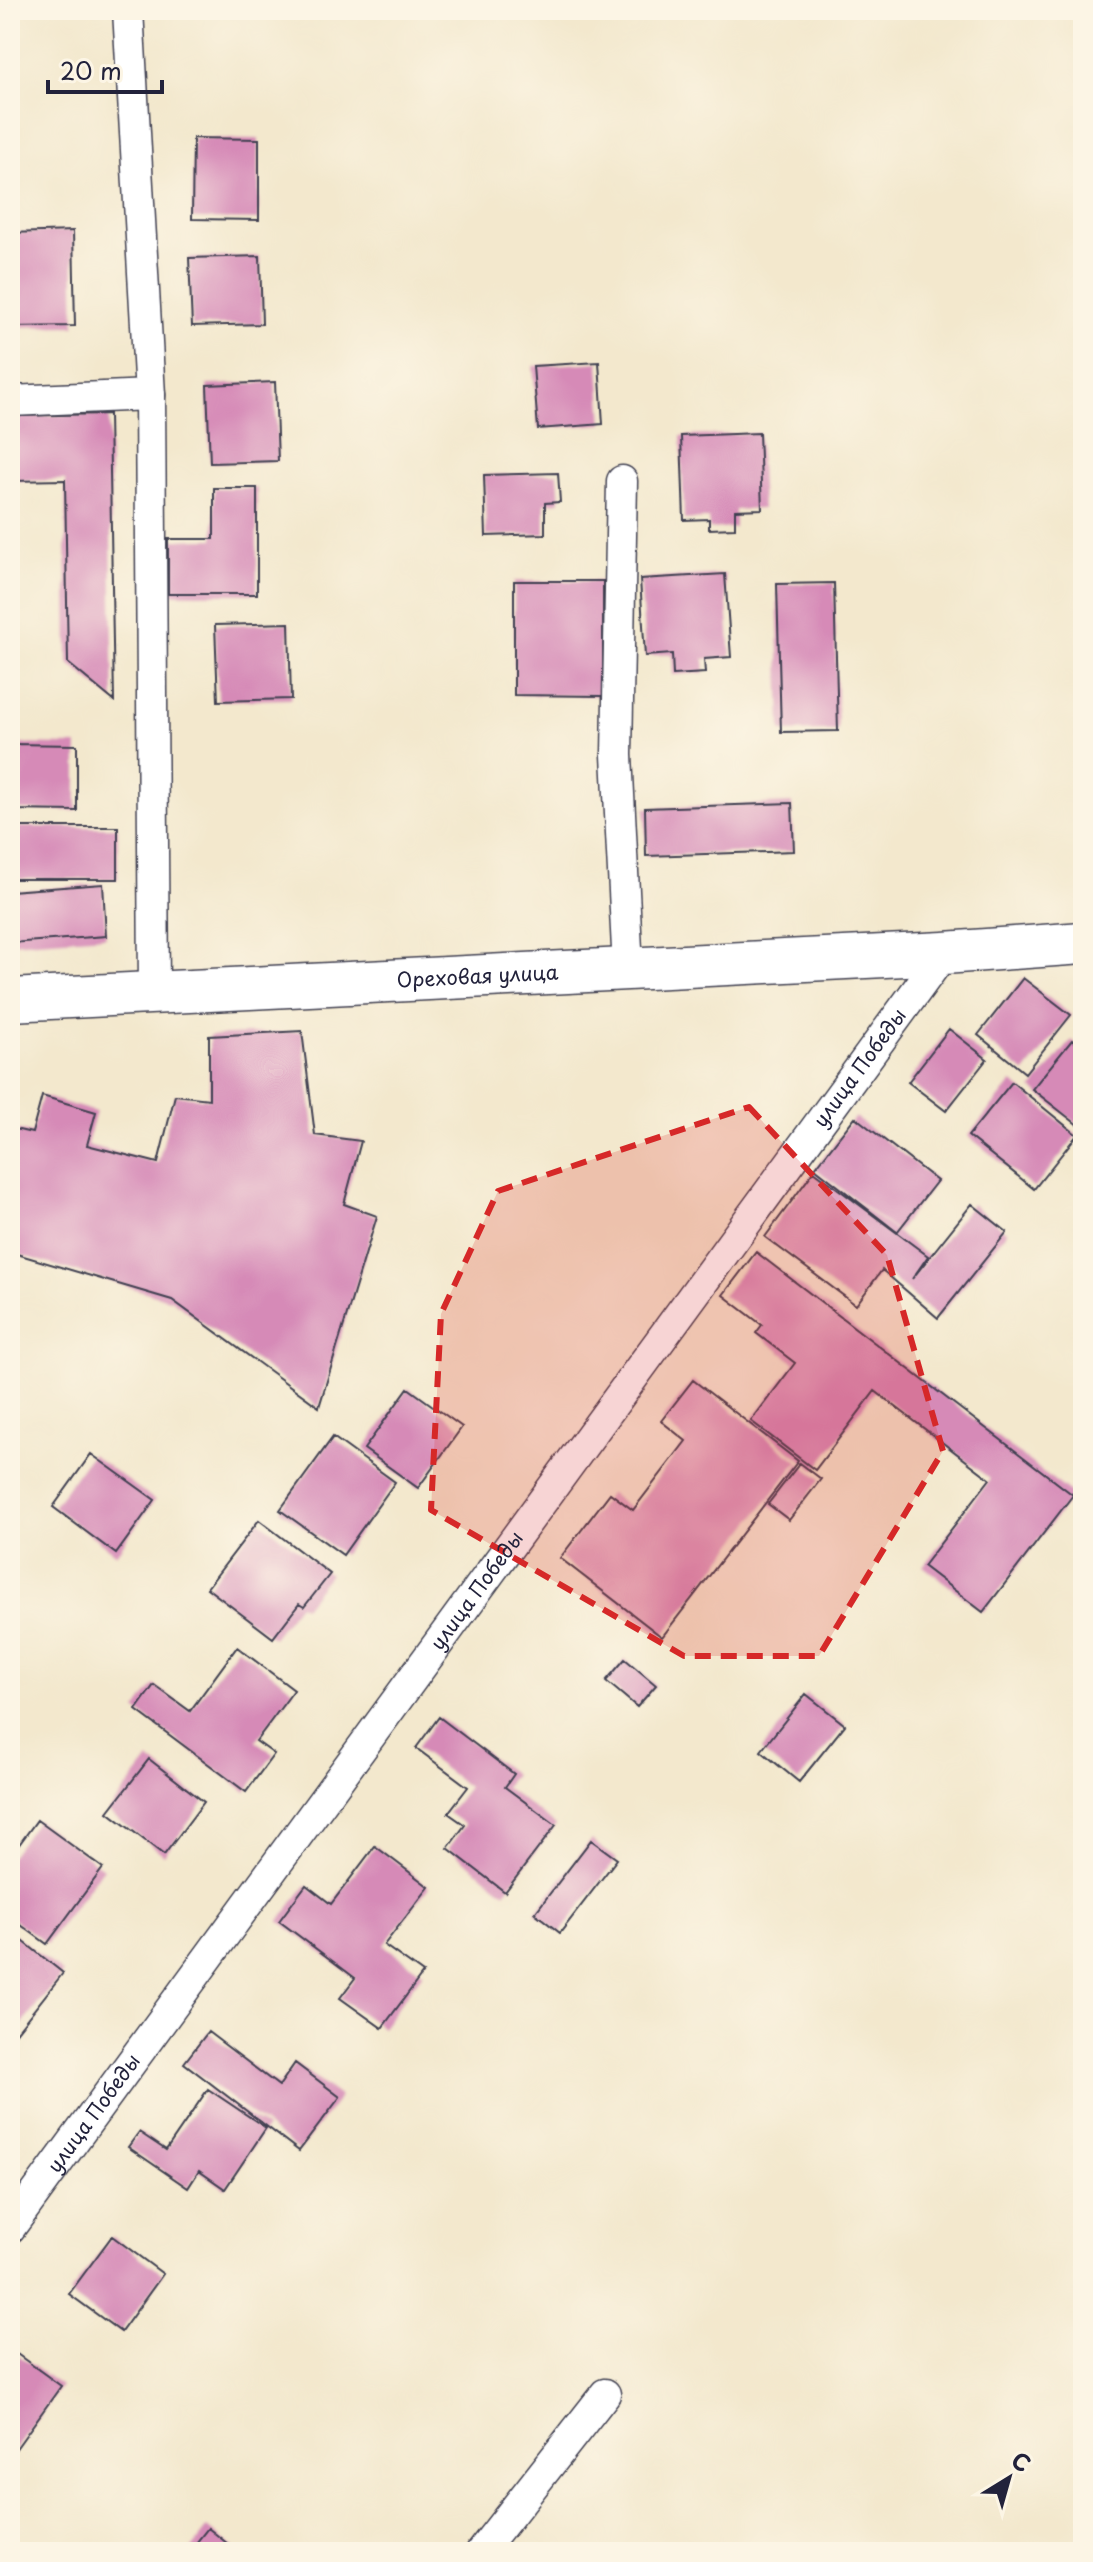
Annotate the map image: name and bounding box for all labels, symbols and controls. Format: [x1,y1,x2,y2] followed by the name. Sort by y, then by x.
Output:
[48,44,162,94] scale bar
[60,52,122,88] text: 20 m
[396,956,559,995] street label: Ореховая улица
[805,1002,913,1133] street label: улица Победы
[422,1524,530,1656] street label: улица Победы
[39,2047,147,2179] street label: улица Победы
[969,2438,1049,2518] north arrow
[1005,2443,1038,2479] text: С

